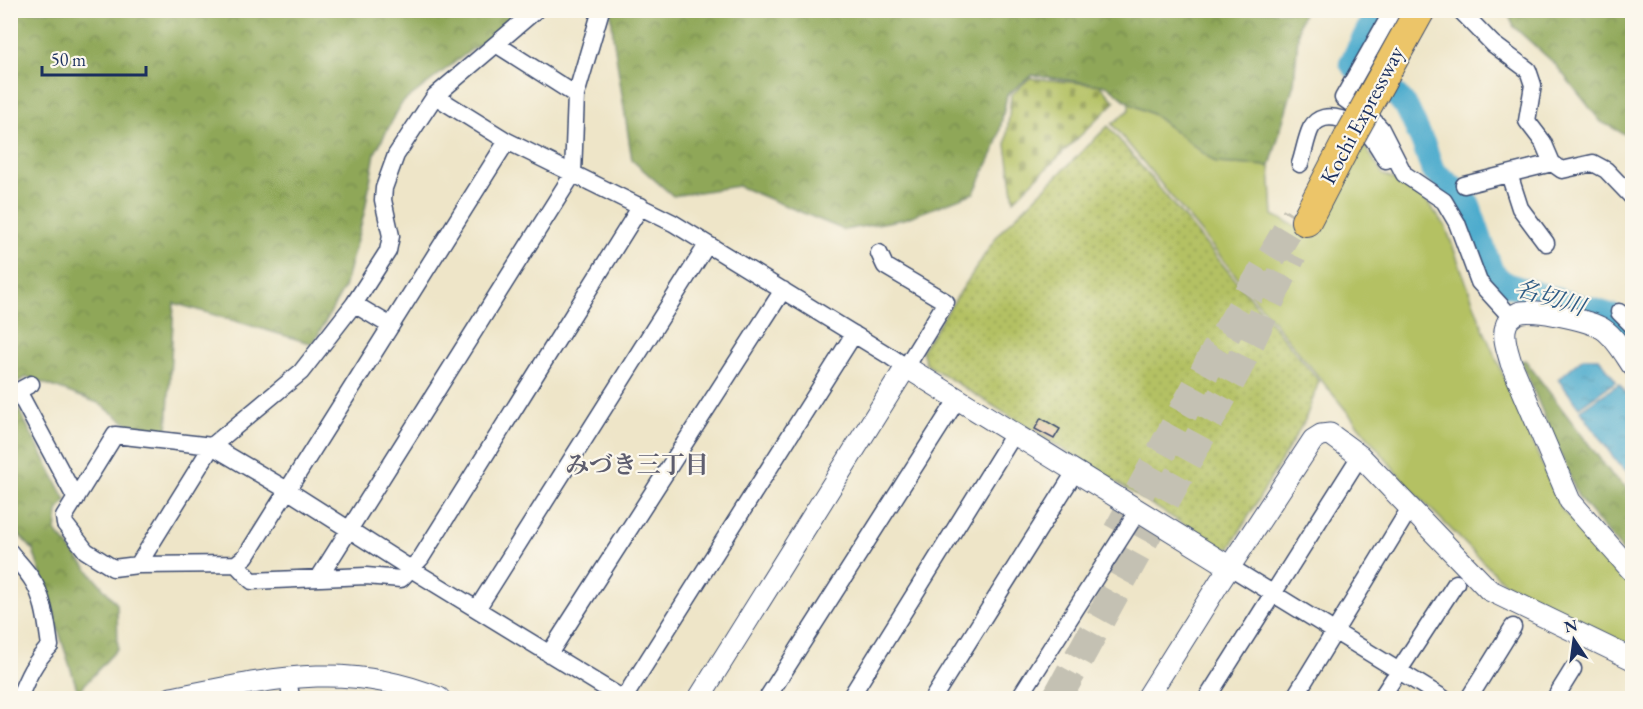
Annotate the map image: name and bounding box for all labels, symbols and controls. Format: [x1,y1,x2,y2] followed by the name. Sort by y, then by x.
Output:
[42,39,146,77] scale bar
[1313,41,1411,189] street label: Kochi Expressway
[51,48,86,71] text: 50 m
[1511,272,1592,323] water label: 名切川
[565,449,709,480] district label: みづき三丁目
[1544,610,1604,670] north arrow
[1562,614,1579,638] text: N

